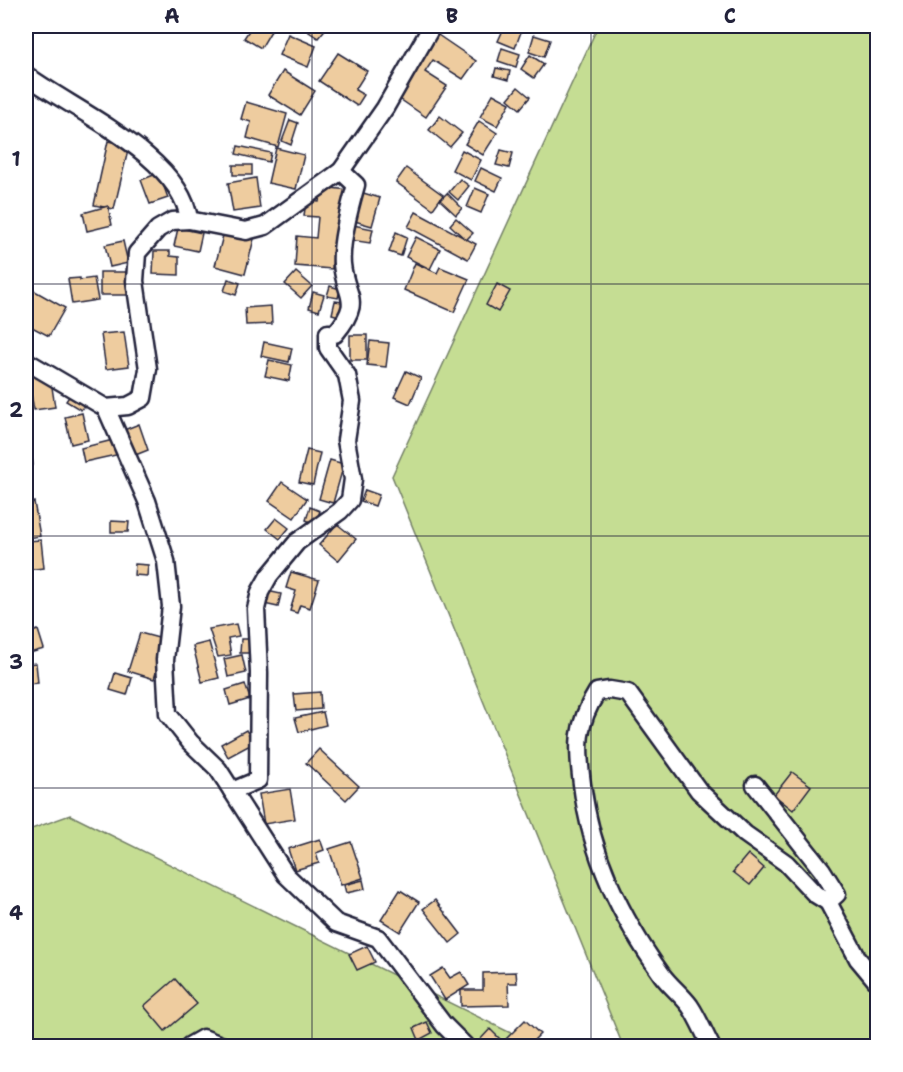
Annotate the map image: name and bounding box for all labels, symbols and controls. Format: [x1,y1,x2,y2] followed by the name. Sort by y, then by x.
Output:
[164,3,180,29] text: A
[446,3,458,29] text: B
[724,3,736,29] text: C
[11,146,21,172] text: 1
[9,397,23,423] text: 2
[9,649,23,675] text: 3
[9,900,23,926] text: 4

